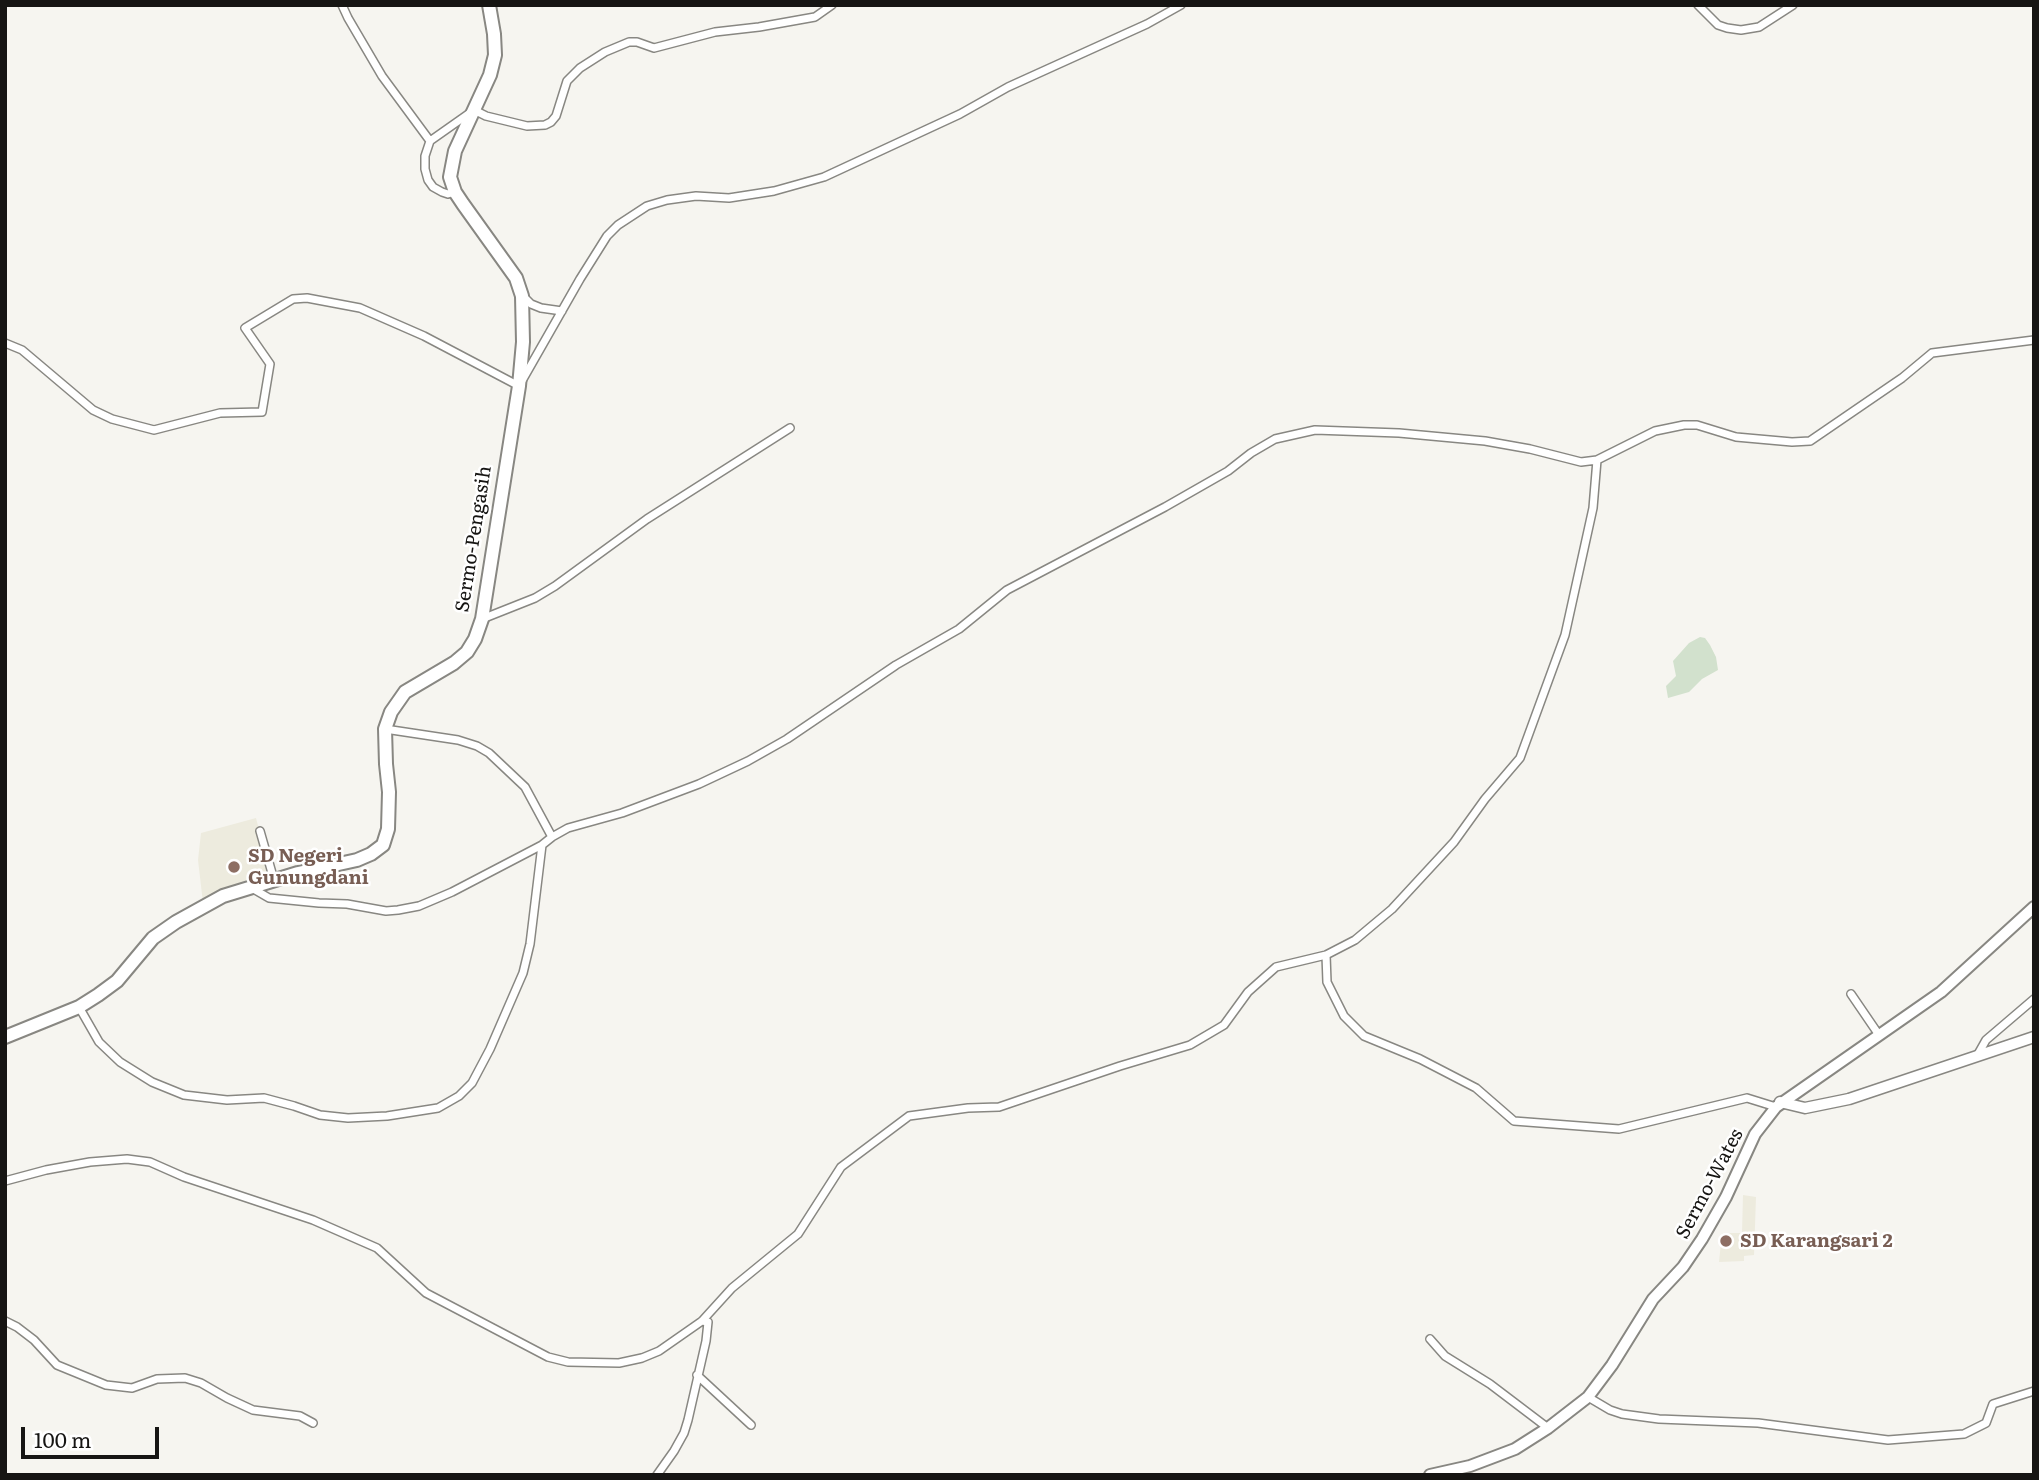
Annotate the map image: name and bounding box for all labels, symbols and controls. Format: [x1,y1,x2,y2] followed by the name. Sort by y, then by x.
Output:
[451,464,497,614] street label: Sermo-Pengasih
[248,845,369,889] place label: SD Negeri Gunungdani
[226,859,242,875] marker: SD Negeri Gunungdani
[1671,1125,1749,1243] street label: Sermo-Wates
[1740,1230,1893,1252] place label: SD Karangsari 2
[1718,1233,1734,1249] marker: SD Karangsari 2
[24,1414,163,1458] scale bar
[34,1423,91,1454] text: 100 m

